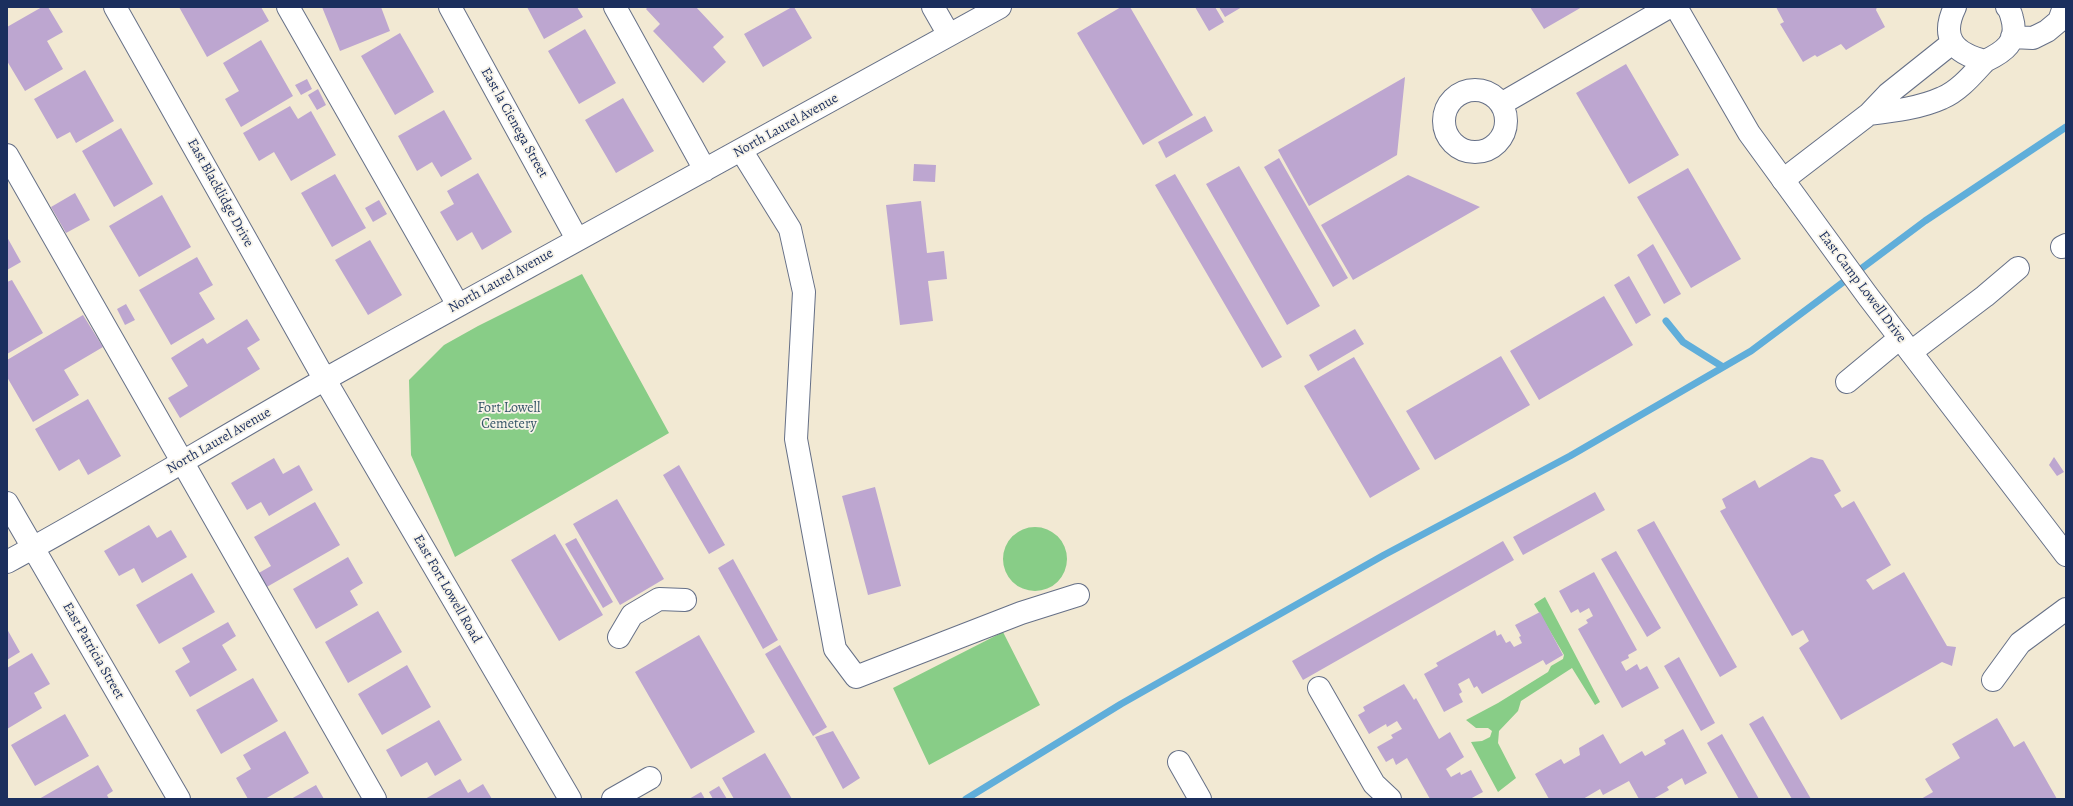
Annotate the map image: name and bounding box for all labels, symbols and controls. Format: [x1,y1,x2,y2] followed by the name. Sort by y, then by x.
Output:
[477,65,551,181] street label: East la Cienega Street
[731,90,841,162] street label: North Laurel Avenue
[183,136,257,250] street label: East Blacklidge Drive
[1815,228,1909,346] street label: East Camp Lowell Drive
[446,245,556,317] street label: North Laurel Avenue
[478,401,540,434] park label: Fort Lowell Cemetery
[164,404,274,478] street label: North Laurel Avenue
[409,532,485,646] street label: East Fort Lowell Road
[58,600,128,702] street label: East Patricia Street

